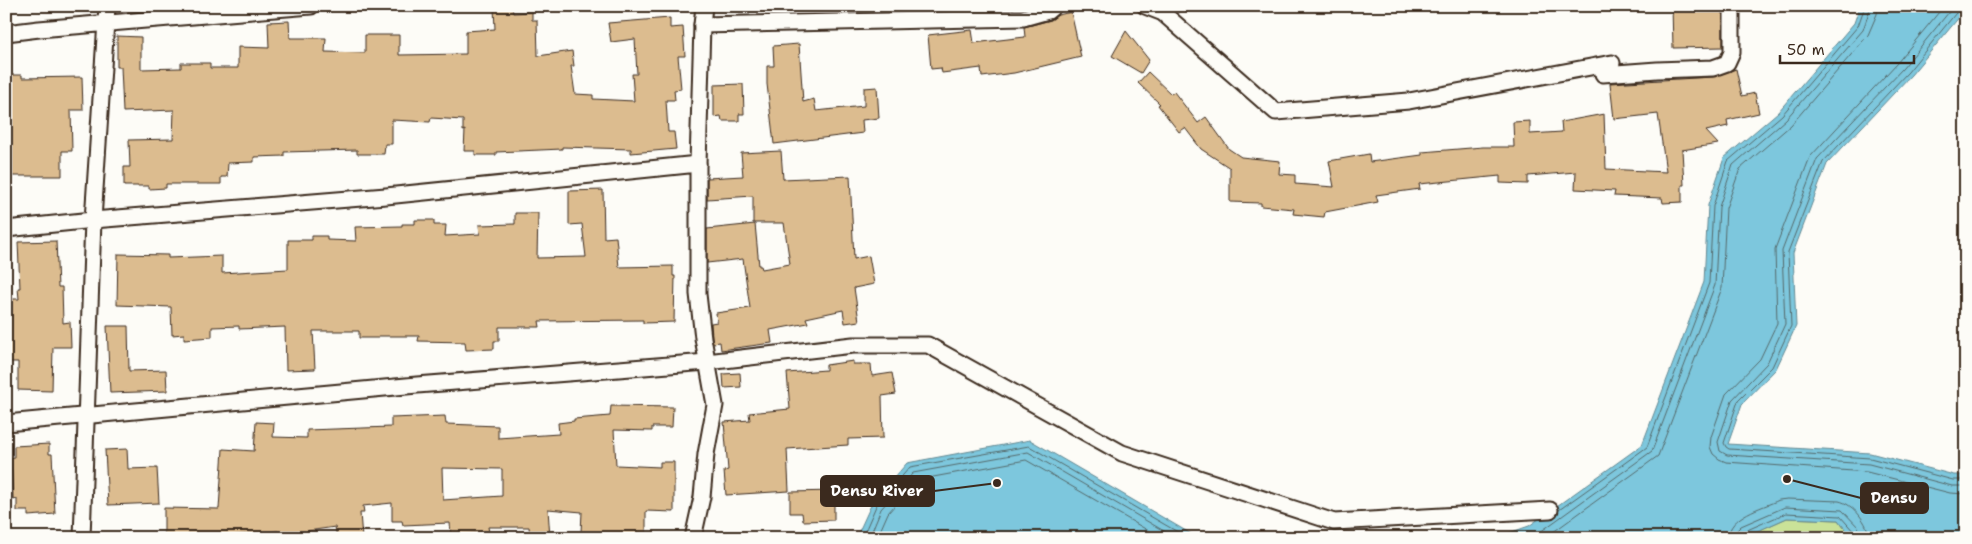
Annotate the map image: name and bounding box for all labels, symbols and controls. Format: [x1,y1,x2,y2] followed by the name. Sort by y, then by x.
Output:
[1780,32,1913,64] scale bar
[1787,40,1825,60] text: 50 m
[821,476,934,506] callout: Densu River
[831,481,923,501] text: Densu River
[1861,483,1928,513] callout: Densu
[1871,488,1917,508] text: Densu

